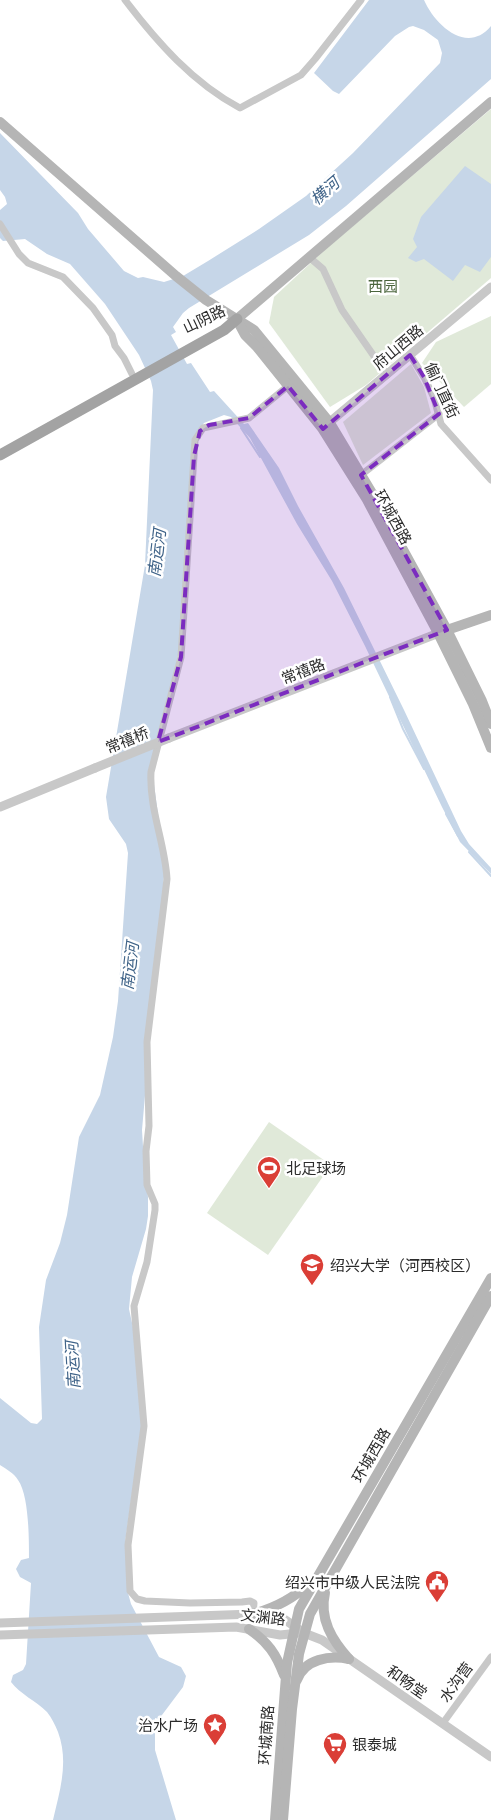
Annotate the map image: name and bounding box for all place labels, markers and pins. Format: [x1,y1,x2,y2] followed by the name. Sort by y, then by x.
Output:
[256,1155,282,1189] sports icon: 北足球场
[286,1158,346,1179] place label: 北足球场
[299,1252,325,1286] school or university icon: 绍兴大学（河西校区）
[330,1255,480,1276] place label: 绍兴大学（河西校区）
[424,1569,450,1603] public building icon: 绍兴市中级人民法院
[285,1572,420,1593] place label: 绍兴市中级人民法院
[202,1712,228,1746] place icon: 治水广场
[138,1715,198,1736] place label: 治水广场
[322,1731,348,1765] supermarket icon: 银泰城
[352,1734,397,1755] place label: 银泰城

